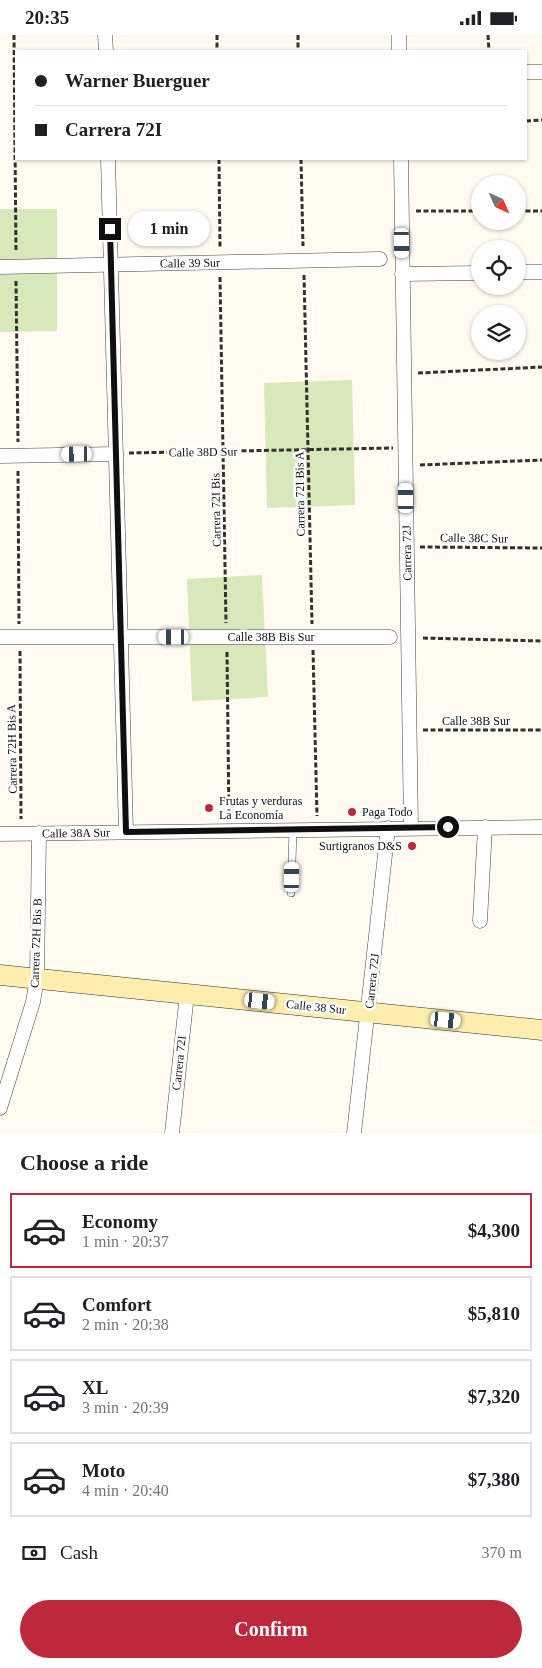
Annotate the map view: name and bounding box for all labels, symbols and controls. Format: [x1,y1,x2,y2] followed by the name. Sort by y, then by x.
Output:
[25,7,69,28] text: 20:35
[65,70,210,91] text: Warner Buerguer
[65,119,162,140] text: Carrera 72I
[471,175,526,230] north arrow
[471,175,526,360] map controls
[128,211,210,247] callout: 1 min
[99,218,121,240] route end
[150,220,188,237] text: 1 min
[394,228,409,258] car
[471,240,526,295] button: locate
[160,255,220,271] street label: Calle 39 Sur
[471,305,526,360] button: layers
[169,444,237,460] street label: Calle 38D Sur
[61,446,92,462] car
[292,451,308,537] street label: Carrera 72I Bis A
[208,473,224,547] street label: Carrera 72I Bis
[398,483,413,513] car
[400,525,414,581] street label: Carrera 72J
[440,530,508,546] street label: Calle 38C Sur
[159,630,189,645] car
[227,630,315,644] street label: Calle 38B Bis Sur
[4,704,20,794] street label: Carrera 72H Bis A
[442,714,510,728] street label: Calle 38B Sur
[219,794,303,822] place label: Frutas y verduras La Economía
[203,802,215,814] marker: Frutas y verduras La Economía
[362,805,413,819] place label: Paga Todo
[346,806,358,818] marker: Paga Todo
[437,816,459,838] route start
[42,825,110,841] street label: Calle 38A Sur
[319,839,402,853] place label: Surtigranos D&S
[406,840,418,852] marker: Surtigranos D&S
[284,862,299,892] car
[27,898,45,988] street label: Carrera 72H Bis B
[362,952,382,1009] street label: Carrera 72J
[244,992,275,1010] car
[285,997,347,1017] street label: Calle 38 Sur
[430,1011,461,1029] car
[169,1035,189,1091] street label: Carrera 72I
[20,1150,148,1175] text: Choose a ride
[22,1208,67,1253] icon: car
[82,1211,158,1232] text: Economy
[468,1220,520,1241] text: $4,300
[82,1233,169,1250] text: 1 min · 20:37
[22,1291,67,1336] icon: car
[82,1294,152,1315] text: Comfort
[468,1303,520,1324] text: $5,810
[82,1316,169,1333] text: 2 min · 20:38
[22,1374,67,1419] icon: car
[82,1377,108,1398] text: XL
[468,1386,520,1407] text: $7,320
[82,1399,169,1416] text: 3 min · 20:39
[22,1457,67,1502] icon: car
[82,1460,125,1481] text: Moto
[468,1469,520,1490] text: $7,380
[82,1482,169,1499] text: 4 min · 20:40
[20,1539,48,1567] icon: cash
[60,1542,98,1563] text: Cash
[482,1544,522,1561] text: 370 m
[20,1600,522,1658] button: Confirm

